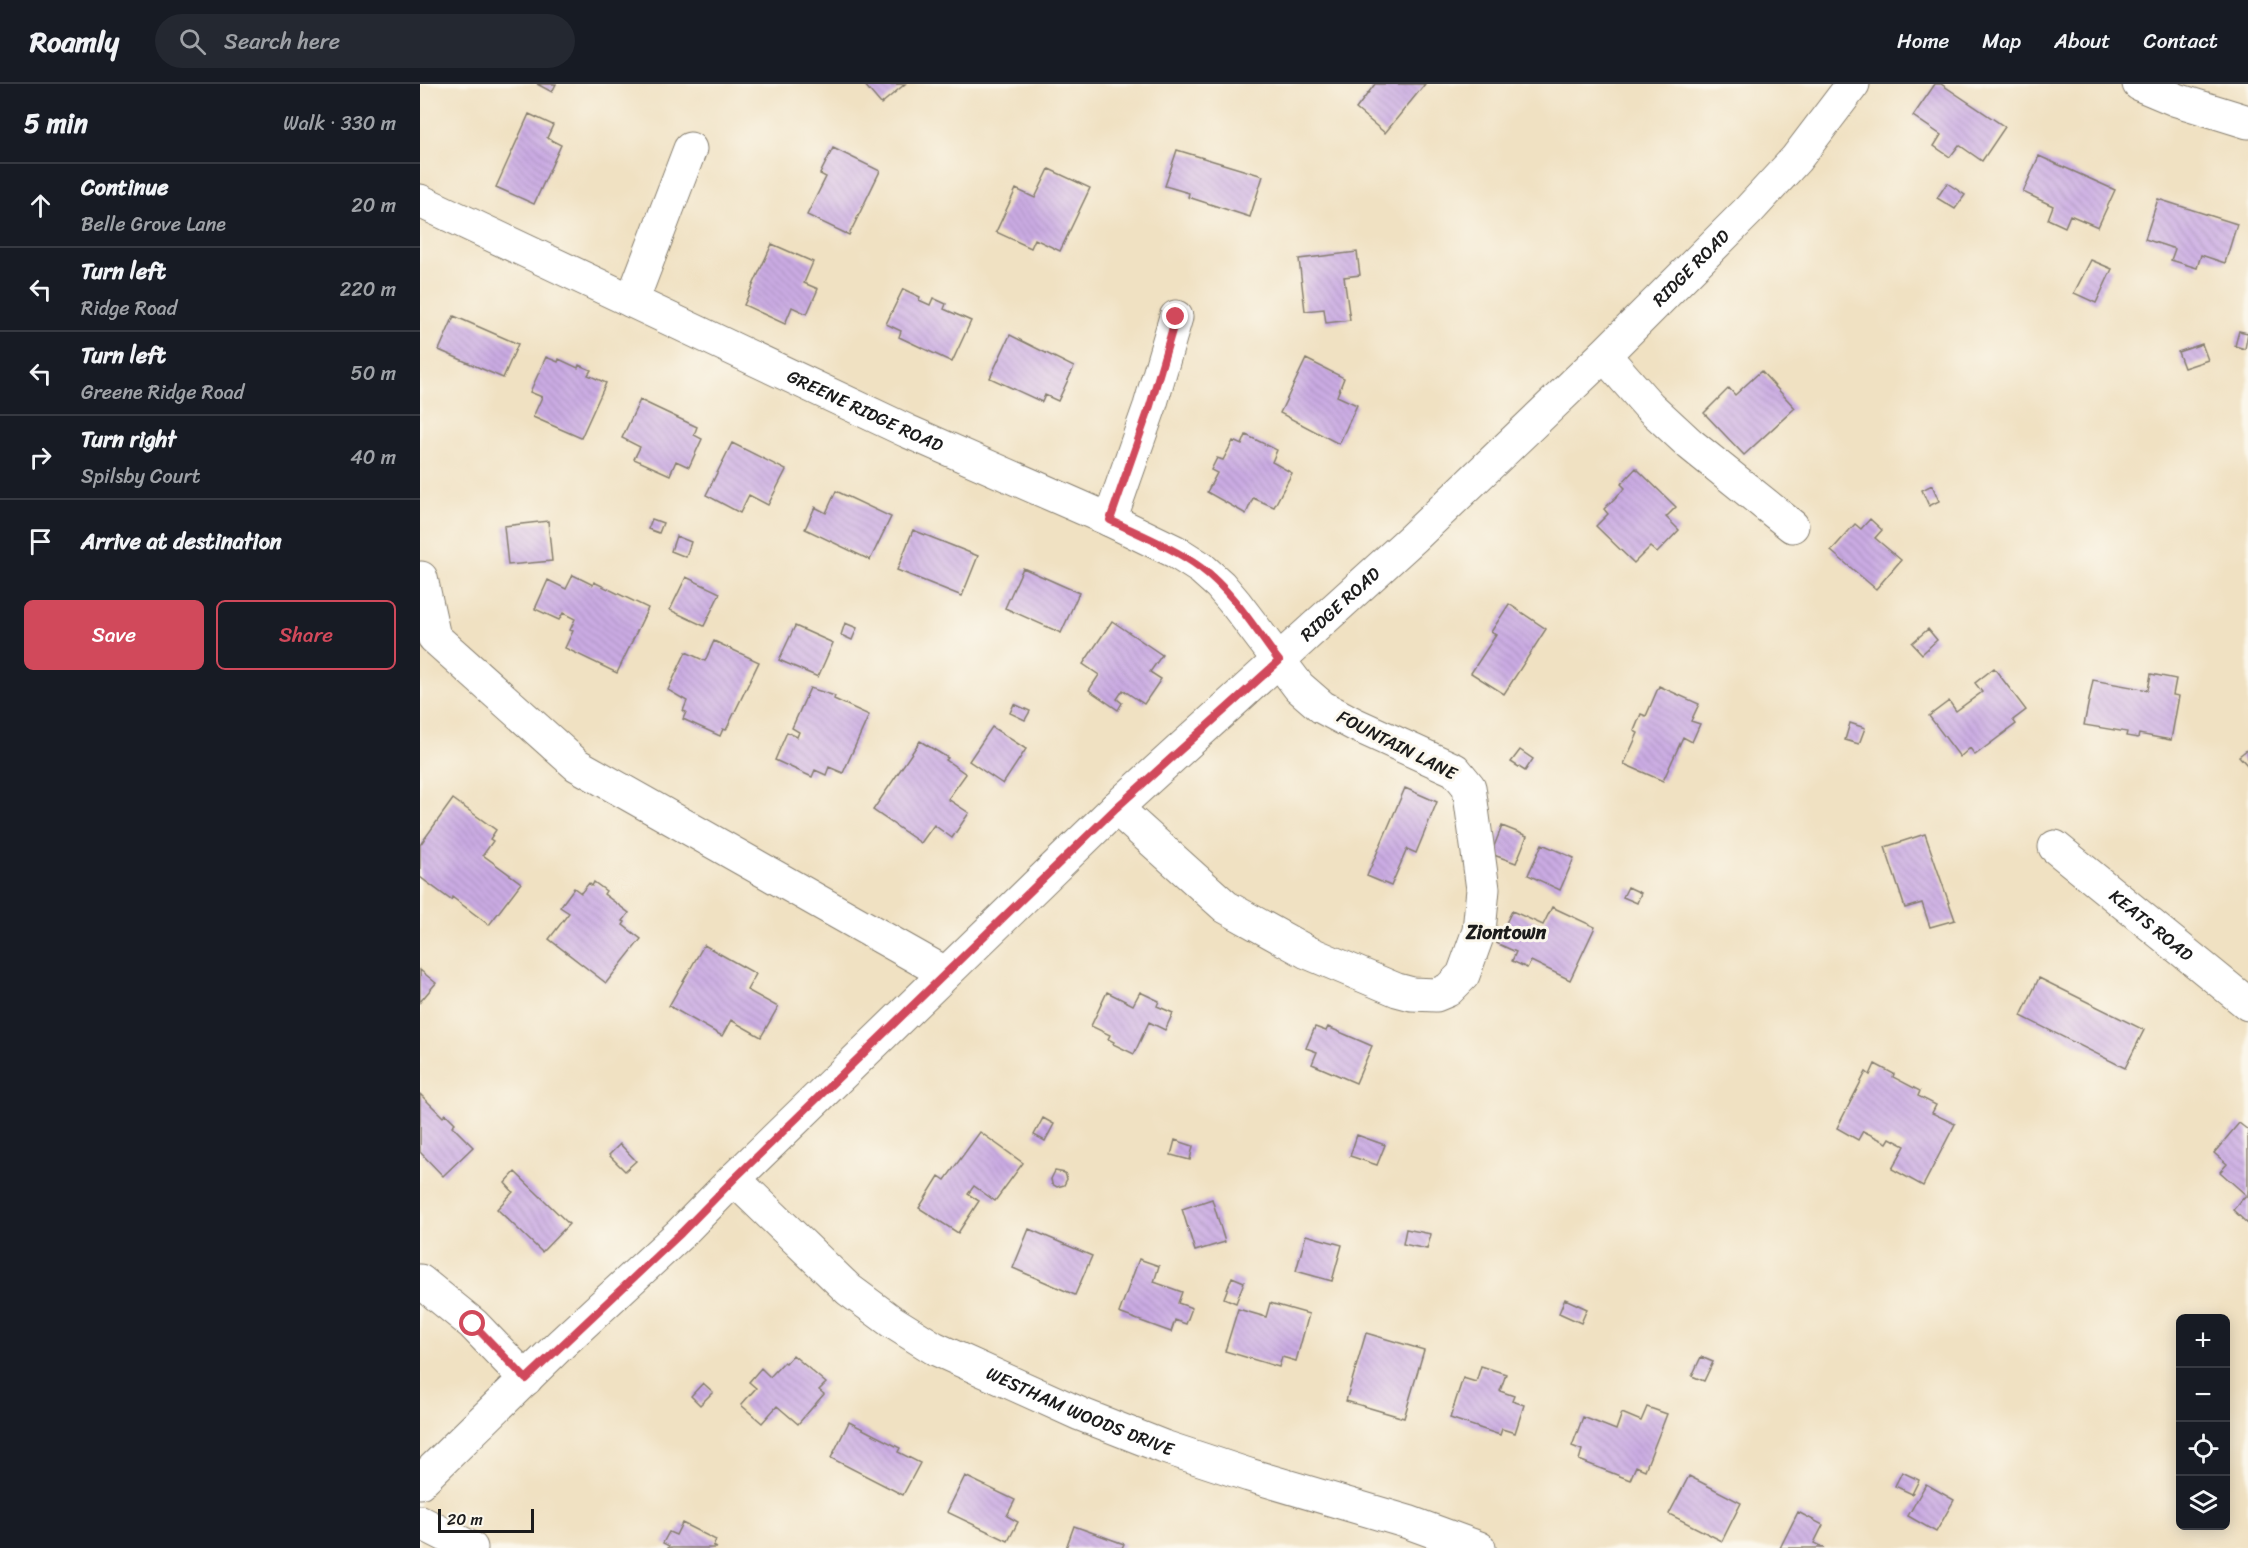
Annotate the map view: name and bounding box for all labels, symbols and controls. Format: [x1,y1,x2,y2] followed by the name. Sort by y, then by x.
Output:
[155,14,575,68] search box
[30,17,119,66] text: Roamly
[224,22,340,61] text: Search here
[1897,22,1949,60] text: Home
[1982,22,2021,60] text: Map
[2054,22,2111,60] text: About
[2144,22,2218,60] text: Contact
[176,25,209,58] icon: search
[24,100,88,146] text: 5 min
[283,106,396,141] text: Walk · 330 m
[81,168,169,207] text: Continue
[351,188,396,223] text: 20 m
[24,189,57,222] icon: ahead
[81,207,226,242] text: Belle Grove Lane
[1644,221,1738,315] street label: RIDGE ROAD
[81,252,166,291] text: Turn left
[340,272,396,307] text: 220 m
[24,273,57,306] icon: left
[81,291,177,326] text: Ridge Road
[1162,303,1188,329] route end
[81,336,166,375] text: Turn left
[351,356,396,391] text: 50 m
[24,357,57,390] icon: left
[781,360,949,461] street label: GREENE RIDGE ROAD
[81,375,244,410] text: Greene Ridge Road
[81,420,176,459] text: Turn right
[350,440,396,475] text: 40 m
[24,441,57,474] icon: right
[81,459,200,494] text: Spilsby Court
[81,522,282,561] text: Arrive at destination
[24,525,57,558] icon: arrive
[1293,559,1388,650] street label: RIDGE ROAD
[24,600,204,670] button: Save
[216,600,396,670] button: Share
[1331,701,1464,790] street label: FOUNTAIN LANE
[2102,881,2201,970] street label: KEATS ROAD
[1465,915,1547,950] district label: Ziontown
[459,1310,485,1336] route start
[2176,1314,2230,1530] map controls
[2176,1314,2230,1368] button: +
[981,1358,1179,1465] street label: WESTHAM WOODS DRIVE
[2176,1368,2230,1422] button: −
[2176,1422,2230,1476] button: locate
[2176,1476,2230,1530] button: layers
[447,1505,483,1534] text: 20 m
[438,1506,534,1534] scale bar

